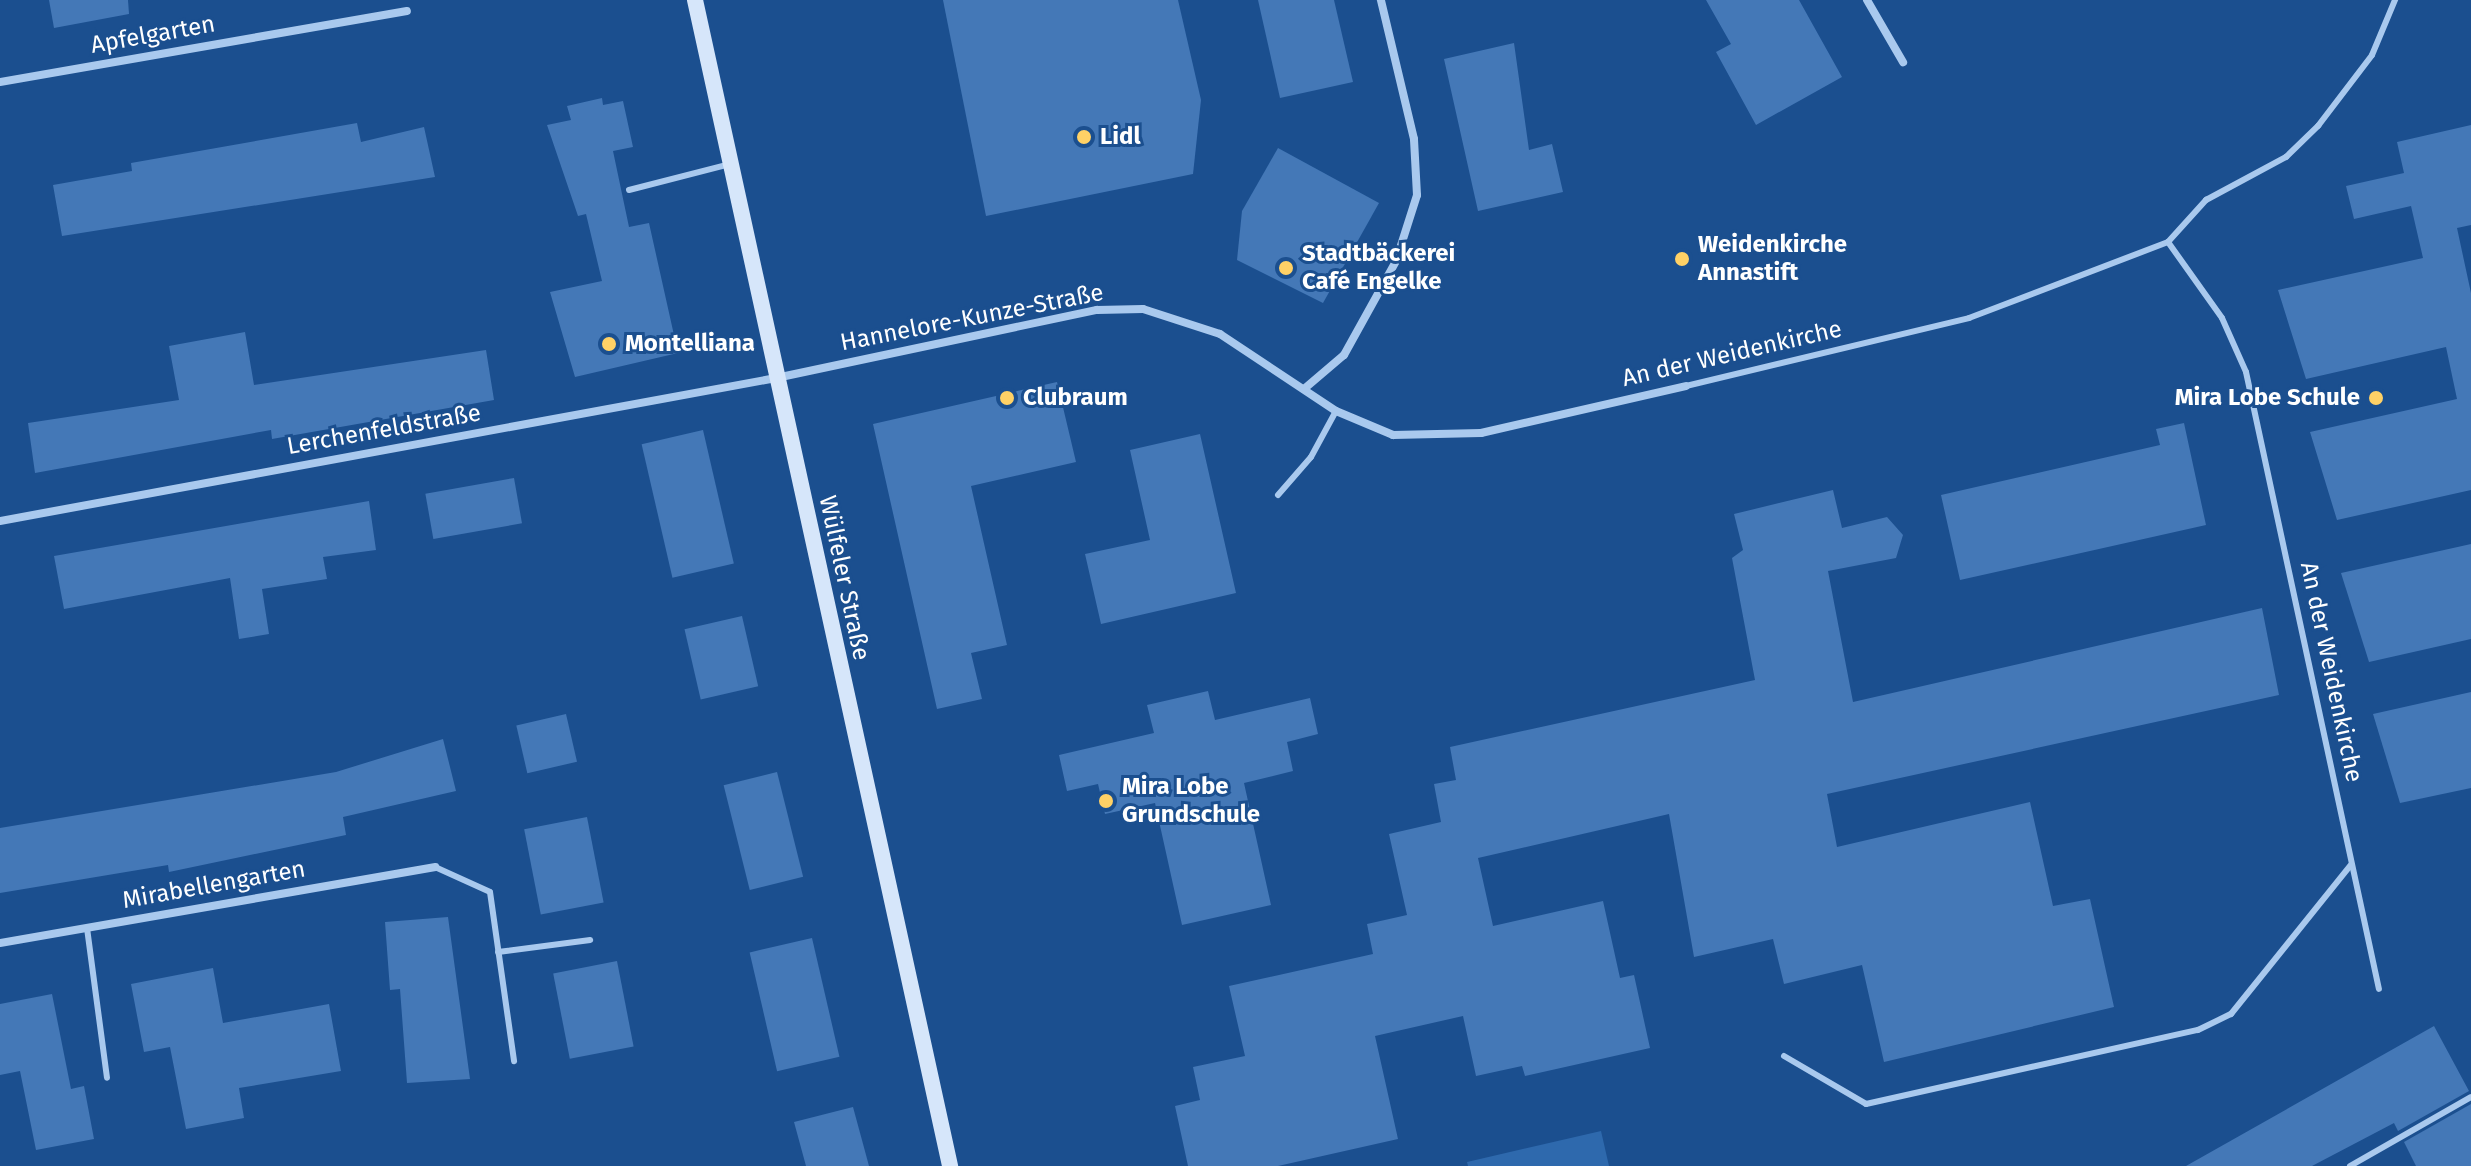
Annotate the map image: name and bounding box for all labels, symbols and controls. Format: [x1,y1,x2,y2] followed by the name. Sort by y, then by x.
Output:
[89,10,217,60] street label: Apfelgarten
[1100,123,1141,151] place label: Lidl
[1075,128,1093,146] marker: Lidl
[1698,231,1847,287] place label: Weidenkirche Annastift
[1302,240,1455,296] place label: Stadtbäckerei Café Engelke
[1673,250,1691,268] marker: Weidenkirche Annastift
[1277,259,1295,277] marker: Stadtbäckerei Café Engelke
[838,278,1106,358] street label: Hannelore-Kunze-Straße
[1619,315,1845,393] street label: An der Weidenkirche
[625,330,755,358] place label: Montelliana
[600,335,618,353] marker: Montelliana
[1023,384,1128,412] place label: Clubraum
[2175,384,2360,412] place label: Mira Lobe Schule
[998,389,1016,407] marker: Clubraum
[2367,389,2385,407] marker: Mira Lobe Schule
[285,399,483,461] street label: Lerchenfeldstraße
[812,493,876,663] street label: Wülfeler Straße
[2294,559,2368,785] street label: An der Weidenkirche
[1122,773,1260,829] place label: Mira Lobe Grundschule
[1097,792,1115,810] marker: Mira Lobe Grundschule
[120,855,308,915] street label: Mirabellengarten

